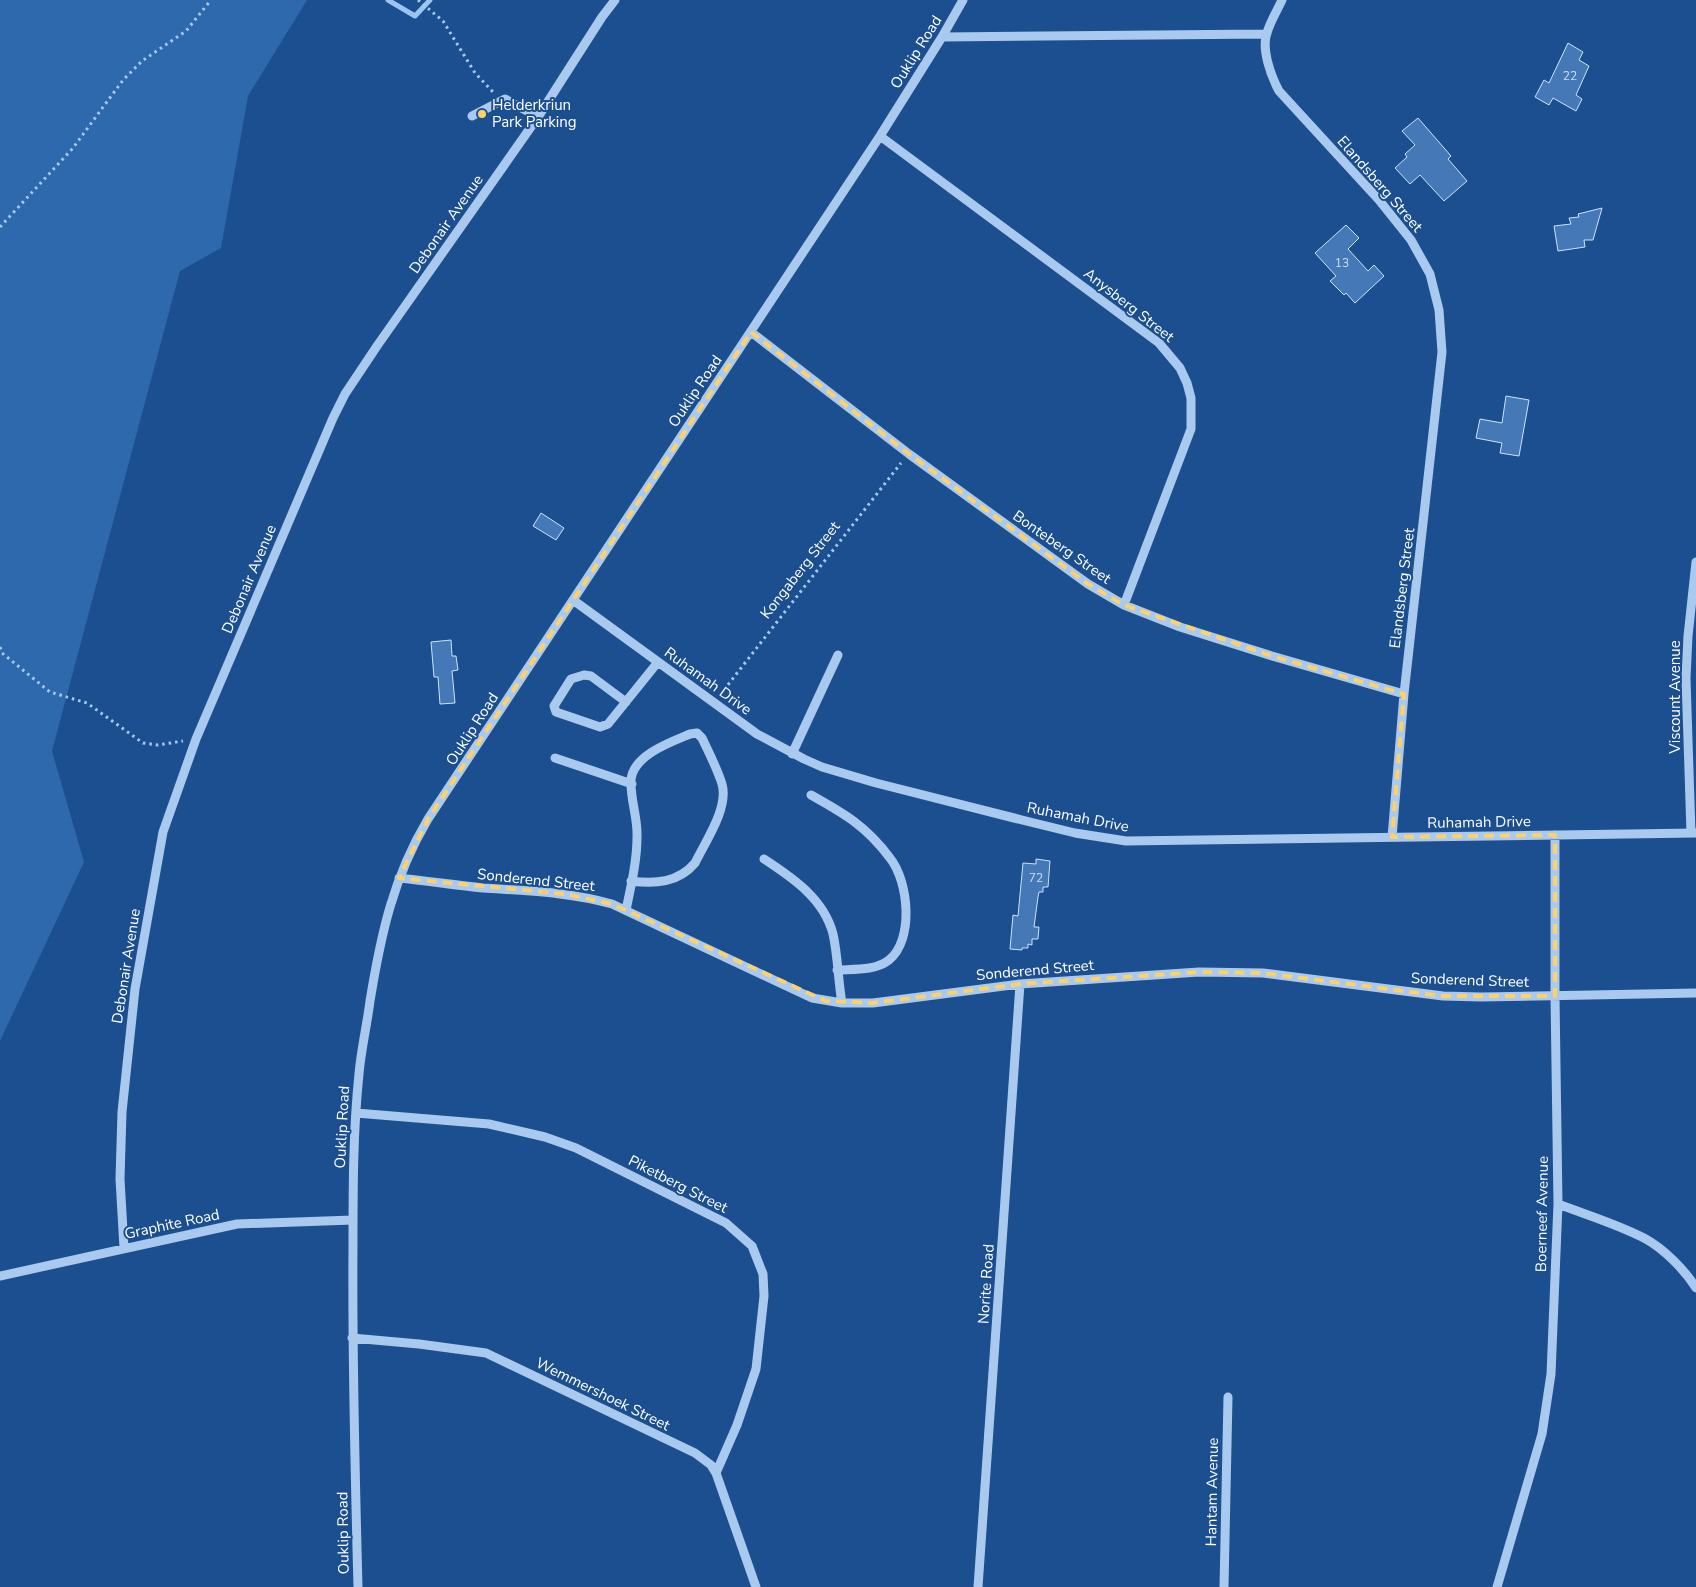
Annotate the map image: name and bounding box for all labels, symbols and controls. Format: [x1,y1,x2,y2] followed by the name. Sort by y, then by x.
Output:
[886,12,946,92] street label: Ouklip Road
[1563,68,1577,84] house number: 22
[492,95,577,132] place label: Helderkriun Park Parking
[476,108,488,120] marker: Helderkriun Park Parking
[1333,132,1428,237] street label: Elandsberg Street
[404,171,488,277] street label: Debonair Avenue
[1335,255,1349,271] house number: 13
[1080,263,1179,347] street label: Anysberg Street
[664,351,726,431] street label: Ouklip Road
[1009,506,1116,589] street label: Bonteberg Street
[756,517,845,623] street label: Kongaberg Street
[217,521,281,636] street label: Debonair Avenue
[1385,526,1419,649] street label: Elandsberg Street
[1665,640,1685,755] street label: Viscount Avenue
[660,642,756,720] street label: Ruhamah Drive
[441,689,503,769] street label: Ouklip Road
[1025,797,1131,837] street label: Ruhamah Drive
[1427,811,1531,833] street label: Ruhamah Drive
[476,864,597,896] street label: Sonderend Street
[1029,870,1043,886] house number: 72
[107,907,145,1025] street label: Debonair Avenue
[975,955,1095,985] street label: Sonderend Street
[1411,968,1530,992] street label: Sonderend Street
[330,1085,354,1169] street label: Ouklip Road
[625,1150,732,1218] street label: Piketberg Street
[1531,1156,1553,1272] street label: Boerneef Avenue
[123,1204,221,1244] street label: Graphite Road
[973,1243,999,1325] street label: Norite Road
[533,1353,674,1436] street label: Wemmershoek Street
[1201,1437,1223,1547] street label: Hantam Avenue
[332,1491,354,1575] street label: Ouklip Road

